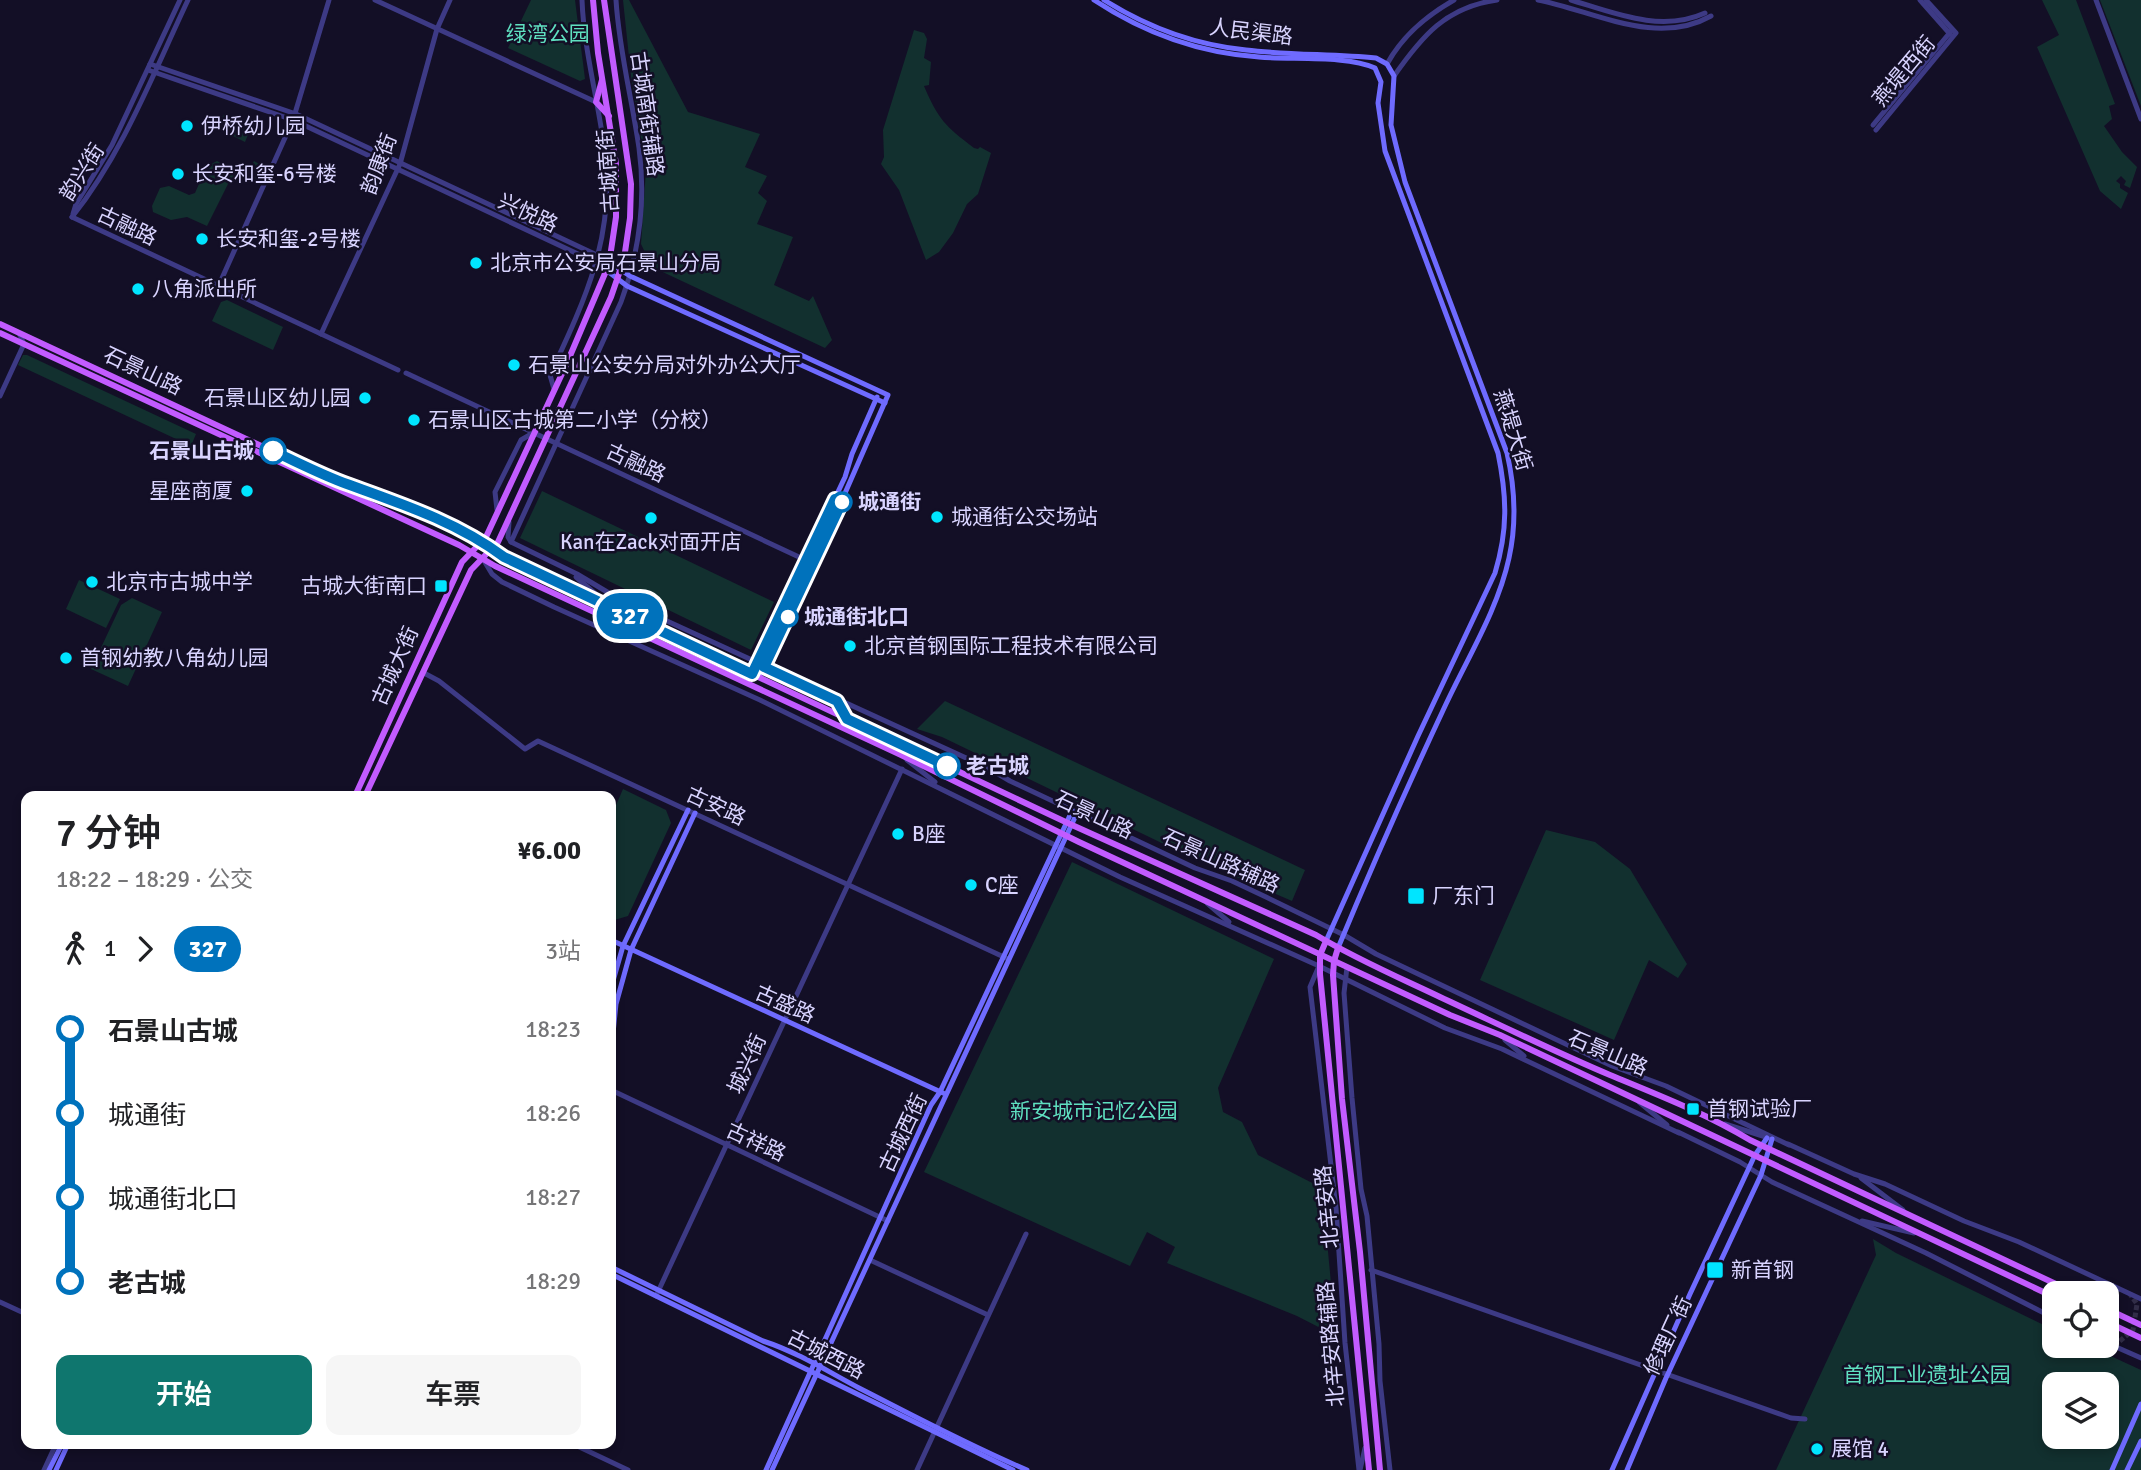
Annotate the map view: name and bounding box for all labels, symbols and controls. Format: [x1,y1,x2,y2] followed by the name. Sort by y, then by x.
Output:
[1208,14,1294,50] street label: 人民渠路
[506,21,590,47] park label: 绿湾公园
[1867,30,1941,112] street label: 燕堤西街
[625,50,669,178] street label: 古城南街辅路
[201,113,306,139] place label: 伊桥幼儿园
[179,118,195,134] marker: 伊桥幼儿园
[592,128,624,214] street label: 古城南街
[356,130,402,198] street label: 韵康街
[54,139,110,205] street label: 韵兴街
[192,161,337,187] place label: 长安和玺-6号楼
[170,166,186,182] marker: 长安和玺-6号楼
[494,188,562,238] street label: 兴悦路
[93,201,161,251] street label: 古融路
[216,226,361,252] place label: 长安和玺-2号楼
[194,231,210,247] marker: 长安和玺-2号楼
[490,250,721,276] place label: 北京市公安局石景山分局
[468,255,484,271] marker: 北京市公安局石景山分局
[152,276,257,302] place label: 八角派出所
[130,281,146,297] marker: 八角派出所
[99,341,187,401] street label: 石景山路
[528,352,801,378] place label: 石景山公安分局对外办公大厅
[506,357,522,373] marker: 石景山公安分局对外办公大厅
[204,385,351,411] place label: 石景山区幼儿园
[1488,386,1538,474] street label: 燕堤大街
[357,390,373,406] marker: 石景山区幼儿园
[428,407,722,433] place label: 石景山区古城第二小学（分校）
[406,412,422,428] marker: 石景山区古城第二小学（分校）
[149,438,254,464] place label: 石景山古城
[260,438,286,464] marker: 石景山古城
[602,438,670,488] street label: 古融路
[149,478,233,504] place label: 星座商厦
[239,483,255,499] marker: 星座商厦
[858,489,921,515] place label: 城通街
[832,492,852,512] marker: 城通街
[951,504,1098,530] place label: 城通街公交场站
[929,509,945,525] marker: 城通街公交场站
[643,510,659,526] marker: Kan在Zack对面开店
[560,529,742,555] place label: Kan在Zack对面开店
[106,569,253,595] place label: 北京市古城中学
[301,573,427,599] place label: 古城大街南口
[84,574,100,590] marker: 北京市古城中学
[433,578,449,594] marker: 古城大街南口
[590,593,670,639] line badge: 327
[611,601,649,631] text: 327
[804,604,909,630] place label: 城通街北口
[778,607,798,627] marker: 城通街北口
[366,622,424,710] street label: 古城大街
[864,633,1158,659] place label: 北京首钢国际工程技术有限公司
[842,638,858,654] marker: 北京首钢国际工程技术有限公司
[80,645,269,671] place label: 首钢幼教八角幼儿园
[58,650,74,666] marker: 首钢幼教八角幼儿园
[934,753,960,779] marker: 老古城
[966,753,1029,779] place label: 老古城
[682,781,750,831] street label: 古安路
[1050,785,1138,845] street label: 石景山路
[56,810,161,857] text: 7 分钟
[912,821,946,847] place label: B座
[1158,823,1284,899] street label: 石景山路辅路
[890,826,906,842] marker: B座
[517,835,581,867] text: ¥6.00
[56,865,253,894] text: 18:22 – 18:29 · 公交
[985,872,1019,898] place label: C座
[963,877,979,893] marker: C座
[1432,883,1495,909] place label: 厂东门
[1406,886,1426,906] marker: 厂东门
[56,930,94,968] icon: walk
[126,930,164,968] icon: forward
[104,934,116,963] text: 1
[188,934,227,964] text: 327
[546,937,581,966] text: 3站
[751,979,819,1029] street label: 古盛路
[525,1015,581,1044] text: 18:23
[108,1016,238,1048] text: 石景山古城
[1564,1025,1652,1081] street label: 石景山路
[722,1030,772,1098] street label: 城兴街
[873,1089,933,1177] street label: 古城西街
[1707,1096,1812,1122] place label: 首钢试验厂
[1010,1098,1178,1124] park label: 新安城市记忆公园
[525,1099,581,1128] text: 18:26
[108,1100,186,1132] text: 城通街
[1685,1101,1701,1117] marker: 首钢试验厂
[722,1117,790,1167] street label: 古祥路
[1310,1164,1344,1250] street label: 北辛安路
[525,1183,581,1212] text: 18:27
[108,1184,238,1216] text: 城通街北口
[1731,1257,1794,1283] place label: 新首钢
[1705,1260,1725,1280] marker: 新首钢
[525,1267,581,1296] text: 18:29
[108,1268,186,1300] text: 老古城
[1313,1280,1349,1408] street label: 北辛安路辅路
[2042,1281,2119,1449] map controls
[2042,1281,2119,1358] button: locate
[1638,1292,1698,1380] street label: 修理厂街
[783,1323,869,1385] street label: 古城西路
[56,1355,312,1435] button: 开始
[326,1355,581,1435] button: 车票
[1843,1362,2011,1388] park label: 首钢工业遗址公园
[2042,1372,2119,1449] button: layers
[1831,1436,1889,1462] place label: 展馆 4
[1809,1441,1825,1457] marker: 展馆 4

